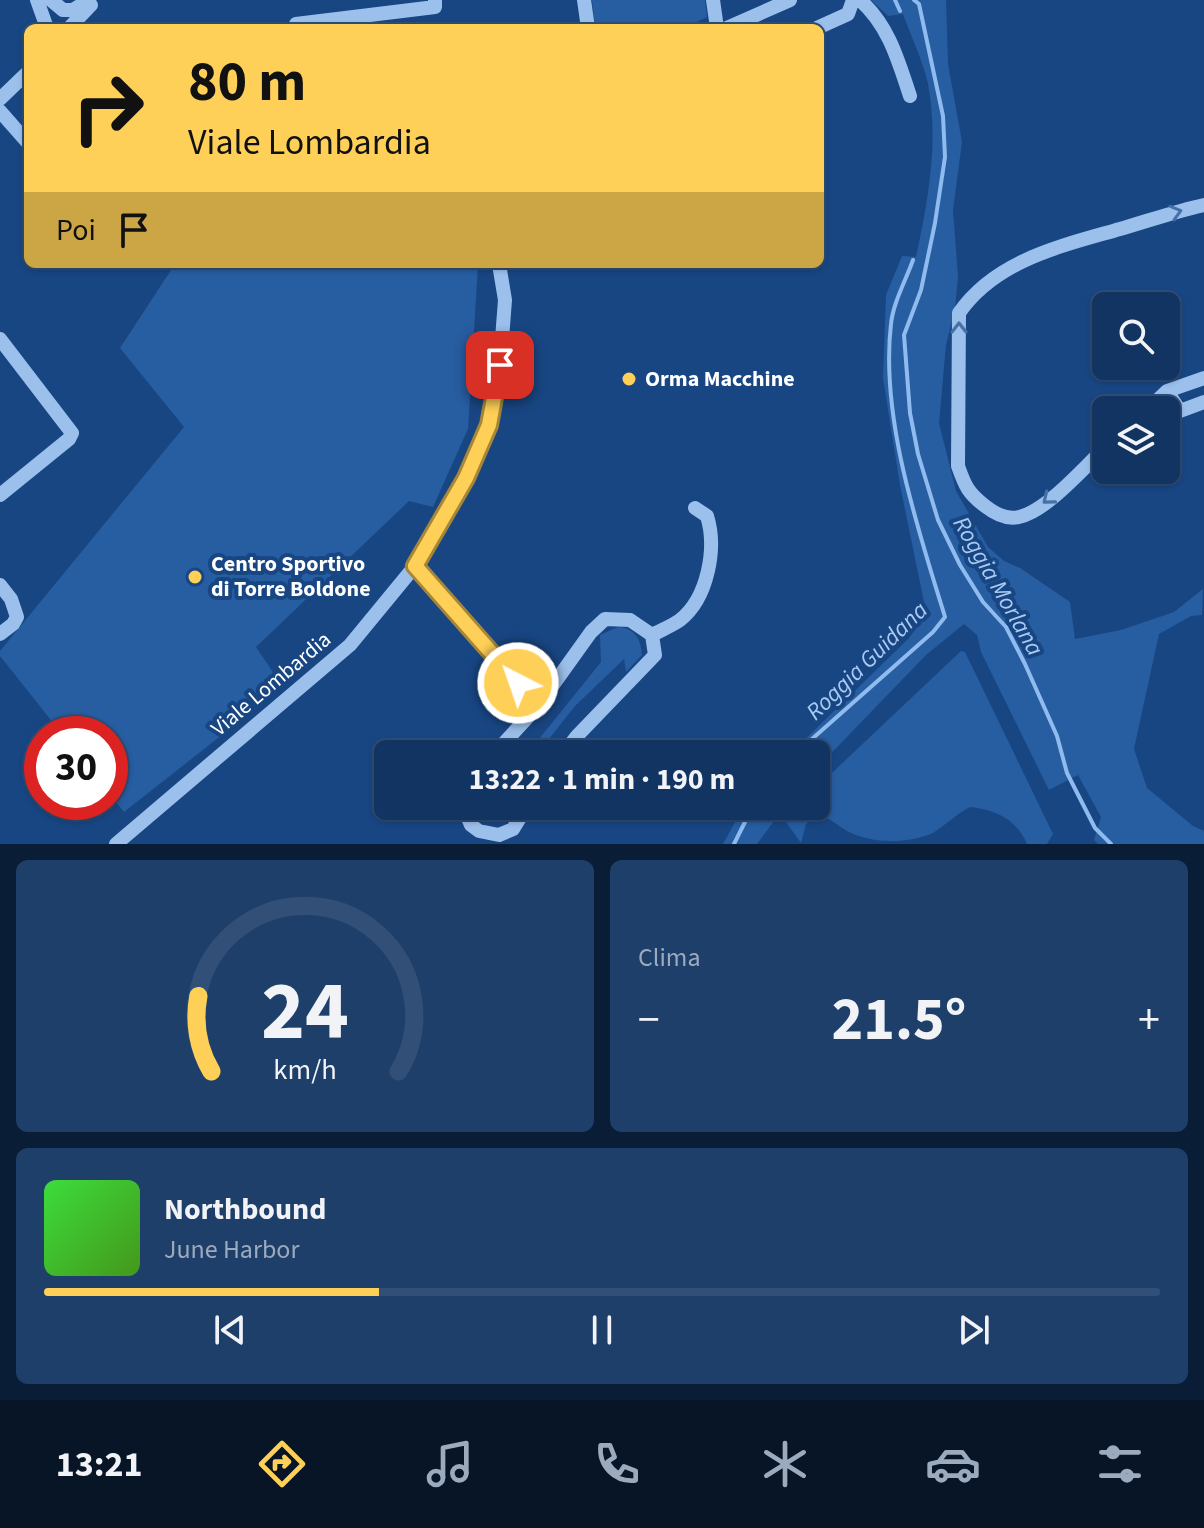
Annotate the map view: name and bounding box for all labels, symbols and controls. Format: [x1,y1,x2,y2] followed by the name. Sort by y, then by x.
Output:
[188,43,306,122] text: 80 m
[56,56,160,160] icon: right
[188,117,431,168] text: Viale Lombardia
[1169,205,1183,221] one-way arrow
[112,208,156,252] icon: arrive
[56,209,96,252] text: Poi
[1092,292,1180,484] map controls
[1092,292,1180,380] button: search
[950,321,967,334] one-way arrow
[466,331,534,399] pin
[478,343,522,387] icon: arrive
[645,363,795,395] place label: Orma Macchine
[620,370,638,388] marker: Orma Macchine
[1092,396,1180,484] button: layers
[1042,490,1057,504] one-way arrow
[944,510,1052,662] water label: Roggia Morlana
[211,548,371,605] place label: Centro Sportivo di Torre Boldone
[186,568,204,586] marker: Centro Sportivo di Torre Boldone
[798,594,936,728] water label: Roggia Guidana
[204,624,338,744] street label: Viale Lombardia
[476,641,560,725] position arrow
[24,716,128,820] speed limit sign: 30
[469,758,735,801] text: 13:22 · 1 min · 190 m
[638,939,701,976] text: Clima
[261,953,349,1071] text: 24
[832,978,966,1063] text: 21.5°
[638,989,660,1052] text: −
[1138,989,1160,1052] text: +
[273,1050,337,1090] text: km/h
[164,1188,326,1231] text: Northbound
[164,1231,300,1268] text: June Harbor
[208,1308,252,1352] icon: previous
[580,1308,624,1352] icon: pause
[952,1308,996,1352] icon: next
[254,1436,310,1492] icon: directions
[422,1436,478,1492] icon: music
[589,1436,645,1492] icon: phone
[757,1436,813,1492] icon: climate
[925,1436,981,1492] icon: car
[1092,1436,1148,1492] icon: filters
[56,1439,143,1490] text: 13:21

